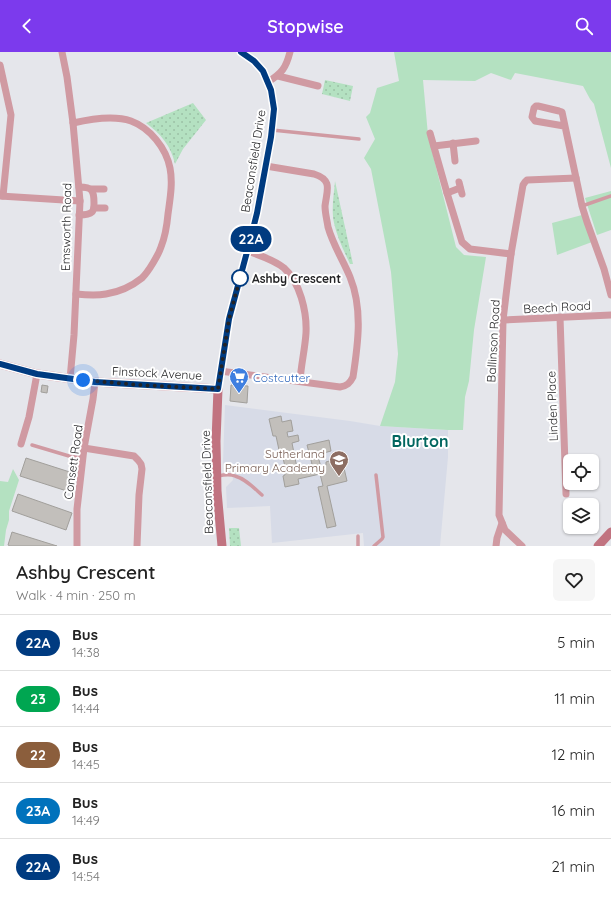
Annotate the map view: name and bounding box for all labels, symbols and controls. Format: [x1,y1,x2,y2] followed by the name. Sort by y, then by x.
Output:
[16,15,38,37] icon: back
[267,15,344,38] text: Stopwise
[573,15,595,37] icon: search
[237,108,269,213] street label: Beaconsfield Drive
[58,183,74,271] street label: Emsworth Road
[228,226,274,252] line badge: 22A
[239,230,263,248] text: 22A
[231,269,249,287] marker: Ashby Crescent
[252,271,341,286] place label: Ashby Crescent
[523,298,591,316] street label: Beech Road
[483,299,503,383] street label: Ballinson Road
[112,363,203,383] street label: Finstock Avenue
[228,366,250,394] supermarket icon: Costcutter
[73,370,93,390] your location
[253,370,311,385] place label: Costcutter
[543,370,561,441] street label: Linden Place
[60,424,86,500] street label: Consett Road
[198,430,216,534] street label: Beaconsfield Drive
[392,431,449,451] district label: Blurton
[225,446,325,475] place label: Sutherland Primary Academy
[328,449,350,477] school or university icon: Sutherland Primary Academy
[563,454,599,534] map controls
[563,454,599,490] button: locate
[563,498,599,534] button: layers
[553,559,595,601] button: heart
[16,560,156,584] text: Ashby Crescent
[16,587,136,603] text: Walk · 4 min · 250 m
[72,625,98,644] text: Bus
[557,633,595,652] text: 5 min
[26,634,50,652] text: 22A
[72,644,100,660] text: 14:38
[72,681,98,700] text: Bus
[554,689,595,708] text: 11 min
[30,690,46,708] text: 23
[72,700,100,716] text: 14:44
[72,737,98,756] text: Bus
[551,745,595,764] text: 12 min
[30,746,46,764] text: 22
[72,756,100,772] text: 14:45
[72,793,98,812] text: Bus
[552,801,595,820] text: 16 min
[26,802,50,820] text: 23A
[72,812,100,828] text: 14:49
[72,849,98,868] text: Bus
[551,857,595,876] text: 21 min
[26,858,50,876] text: 22A
[72,868,100,884] text: 14:54

